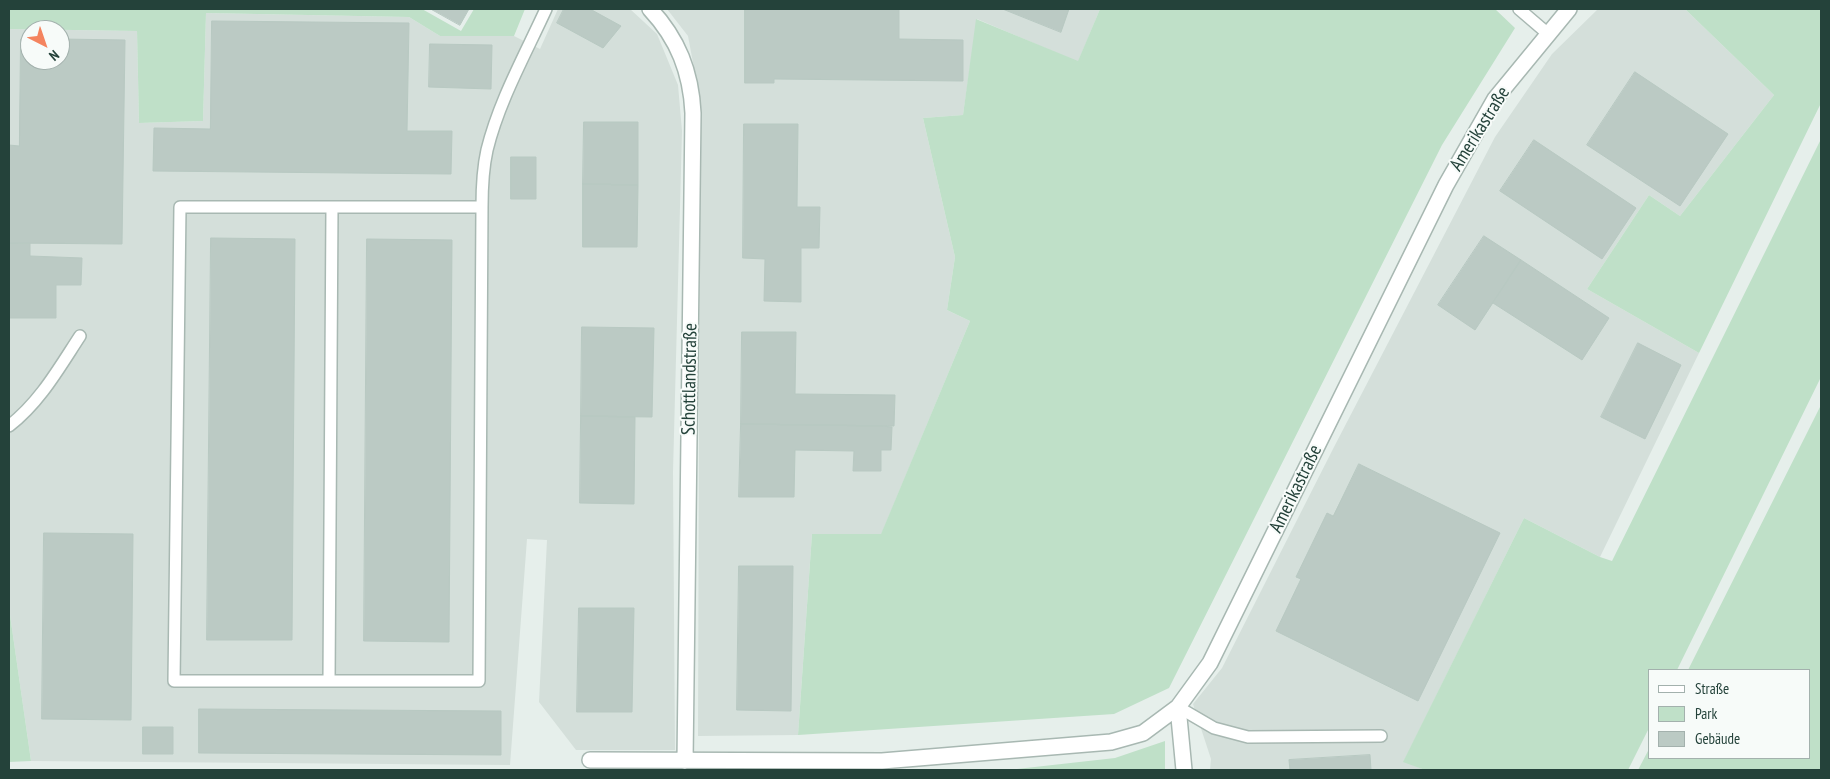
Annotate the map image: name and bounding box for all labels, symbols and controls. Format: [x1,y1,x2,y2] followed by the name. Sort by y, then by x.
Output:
[20,20,70,70] north arrow
[45,46,63,65] text: N
[1445,83,1515,175] street label: Amerikastraße
[678,323,702,435] street label: Schottlandstraße
[1265,441,1327,537] street label: Amerikastraße
[1648,669,1810,759] legend
[1695,679,1729,698] text: Straße
[1695,704,1717,723] text: Park
[1695,729,1740,748] text: Gebäude

